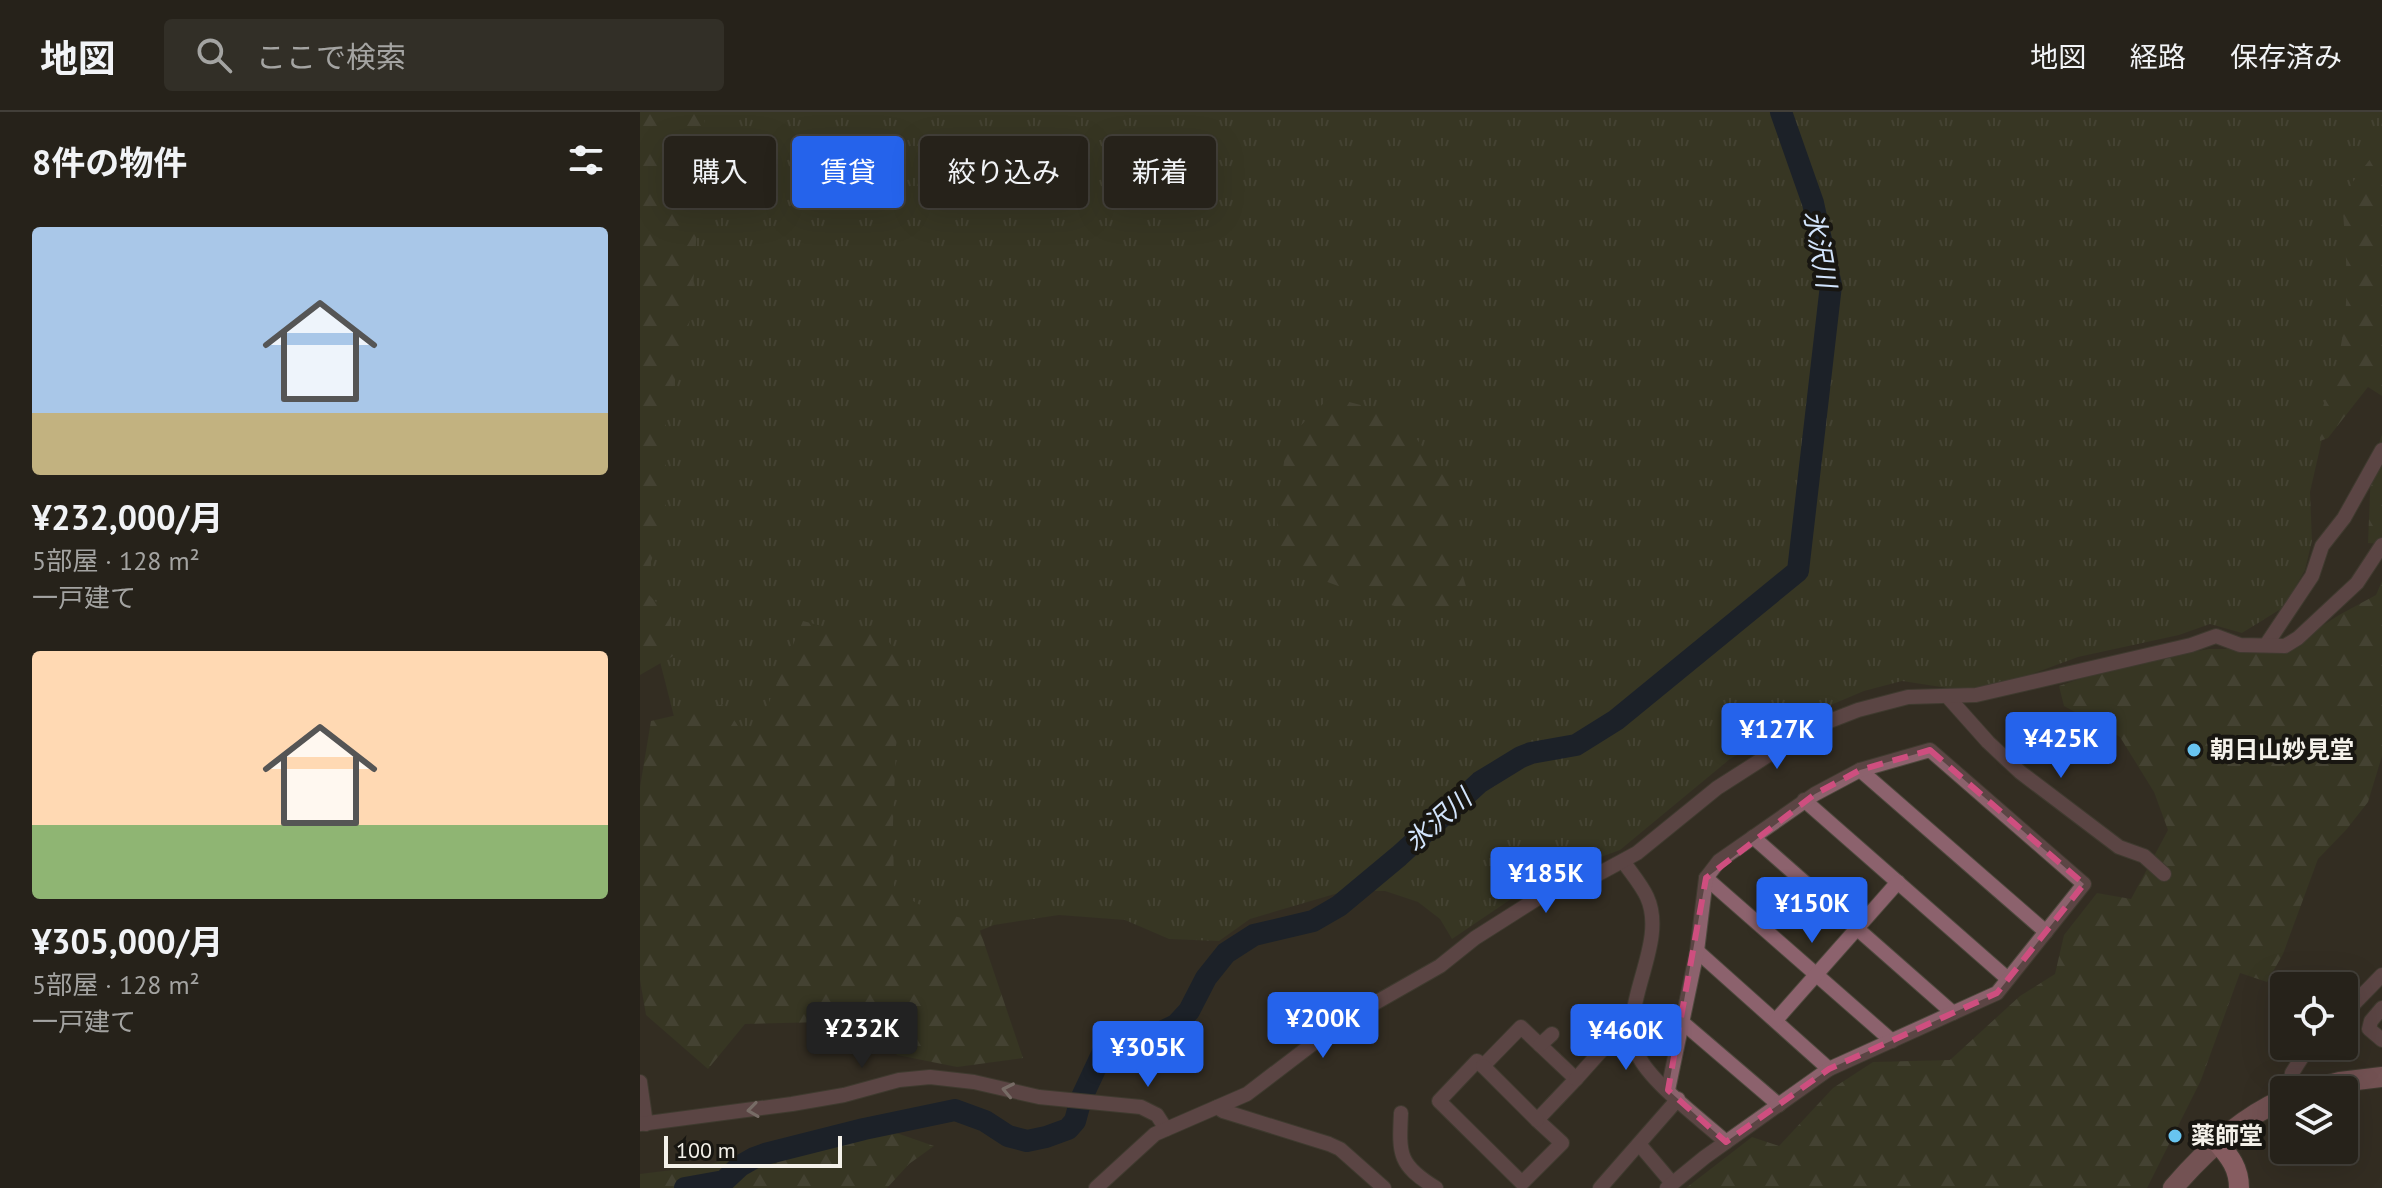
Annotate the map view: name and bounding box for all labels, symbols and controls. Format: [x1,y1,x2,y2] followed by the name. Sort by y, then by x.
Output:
[164,19,724,91] search box
[40,33,116,82] text: 地図
[192,33,236,77] icon: search
[256,37,406,76] text: ここで検索
[2030,38,2086,75] text: 地図
[2130,38,2186,75] text: 経路
[2230,38,2342,75] text: 保存済み
[664,136,776,208] chip: 購入
[792,136,904,208] chip: 賃貸
[920,136,1088,208] chip: 絞り込み
[1104,136,1216,208] chip: 新着
[564,138,608,182] icon: filters
[32,140,187,184] text: 8件の物件
[1797,208,1844,293] water label: 氷沢川
[248,279,392,423] icon: home
[32,495,223,539] text: ¥232,000/月
[32,544,200,577] text: 5部屋 · 128 m²
[32,581,136,614] text: 一戸建て
[248,703,392,847] icon: home
[1721,703,1833,771] pin: ¥127K
[1739,712,1815,745] text: ¥127K
[2005,712,2117,780] pin: ¥425K
[2023,721,2099,754] text: ¥425K
[2210,734,2354,765] place label: 朝日山妙見堂
[2185,741,2203,759] marker: 朝日山妙見堂
[1397,780,1480,858] water label: 氷沢川
[1490,847,1602,915] pin: ¥185K
[1508,856,1584,889] text: ¥185K
[1756,877,1868,945] pin: ¥150K
[1774,886,1850,919] text: ¥150K
[32,919,223,963] text: ¥305,000/月
[32,968,200,1001] text: 5部屋 · 128 m²
[2270,972,2358,1164] map controls
[2270,972,2358,1060] button: locate
[1267,992,1379,1060] pin: ¥200K
[1285,1001,1361,1034] text: ¥200K
[806,1002,918,1070] pin: ¥232K
[1570,1004,1682,1072] pin: ¥460K
[32,1005,136,1038] text: 一戸建て
[824,1011,900,1044] text: ¥232K
[1588,1013,1664,1046] text: ¥460K
[1092,1021,1204,1089] pin: ¥305K
[1110,1030,1186,1063] text: ¥305K
[2270,1076,2358,1164] button: layers
[1002,1082,1015,1099] one-way arrow
[746,1101,759,1118] one-way arrow
[2191,1120,2263,1151] place label: 薬師堂
[2166,1127,2184,1145] marker: 薬師堂
[664,1132,842,1168] scale bar
[676,1136,736,1164] text: 100 m

